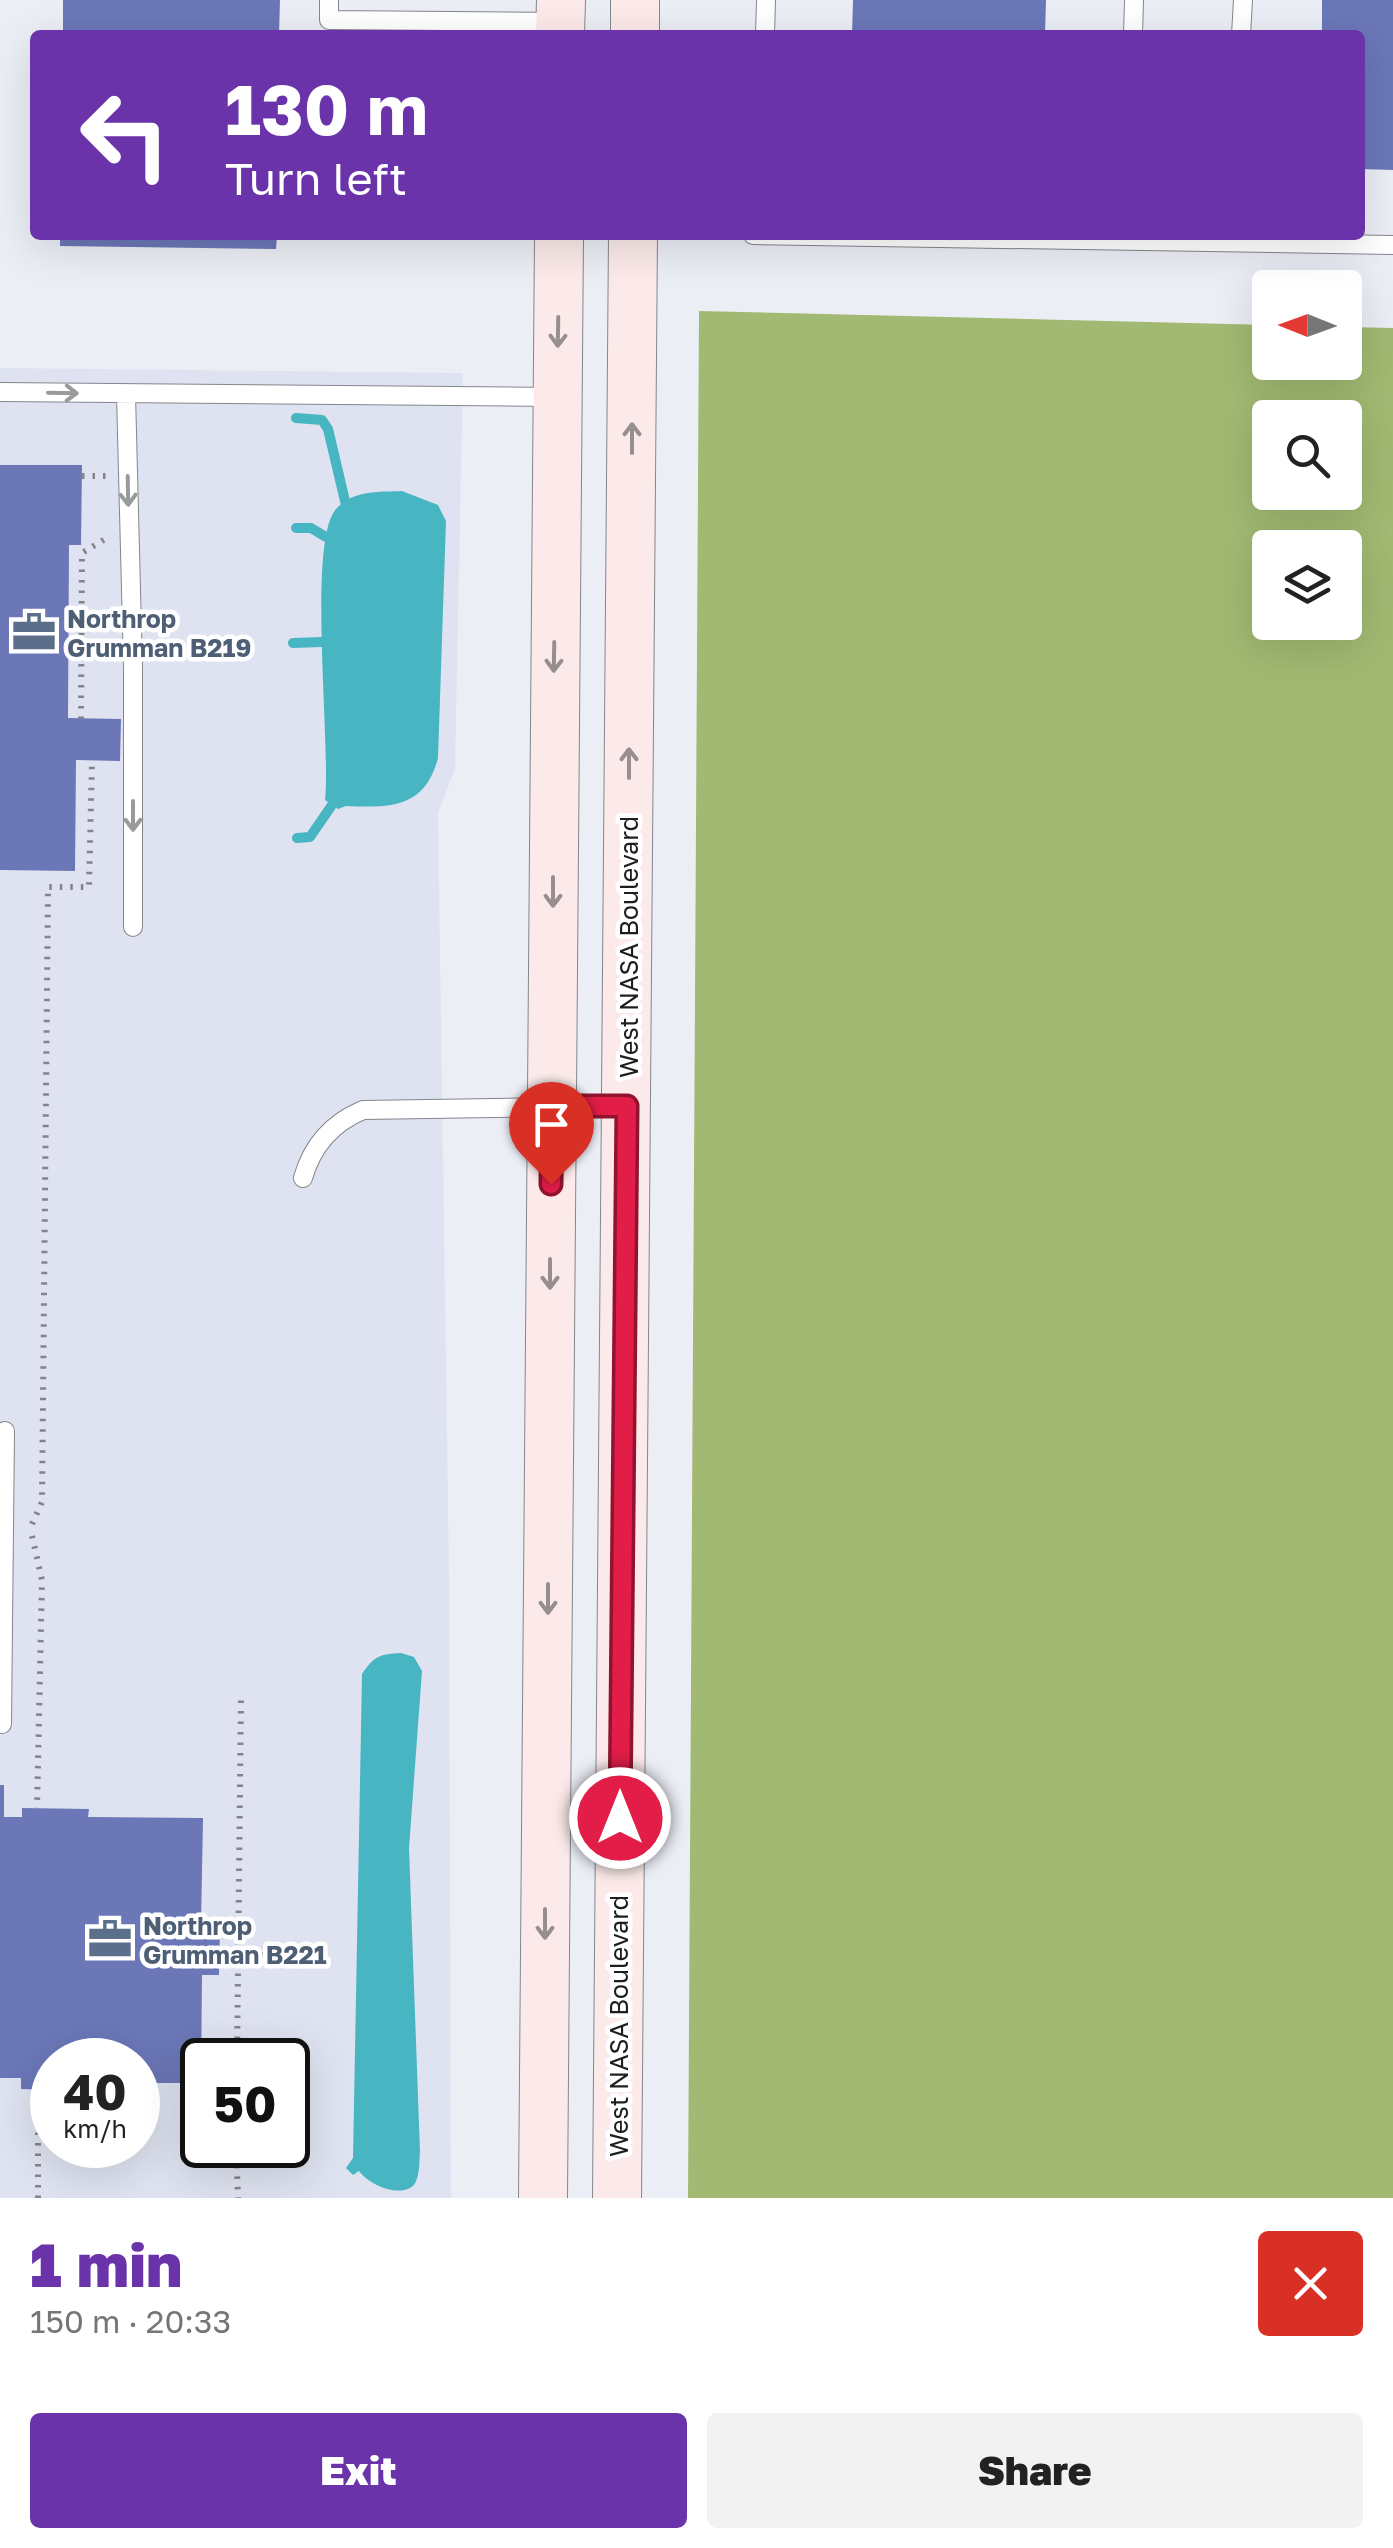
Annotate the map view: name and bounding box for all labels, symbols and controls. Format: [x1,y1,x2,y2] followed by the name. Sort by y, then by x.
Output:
[225,66,428,150] text: 130 m
[60,70,190,200] icon: left
[225,151,407,205] text: Turn left
[1252,270,1362,380] north arrow
[1252,270,1362,640] map controls
[548,316,567,348] one-way arrow
[46,384,78,402] one-way arrow
[1252,400,1362,510] button: search
[622,423,641,455] one-way arrow
[119,475,138,507] one-way arrow
[1252,530,1362,640] button: layers
[67,603,251,663] place label: Northrop Grumman B219
[10,608,58,656] office icon: Northrop Grumman B219
[545,641,564,673] one-way arrow
[620,748,638,780] one-way arrow
[124,800,142,832] one-way arrow
[613,816,644,1078] street label: West NASA Boulevard
[544,876,562,908] one-way arrow
[509,1082,594,1185] pin
[524,1097,579,1152] icon: arrive
[541,1257,560,1289] one-way arrow
[538,1582,558,1614] one-way arrow
[568,1766,672,1870] position arrow
[603,1895,634,2157] street label: West NASA Boulevard
[536,1907,555,1939] one-way arrow
[143,1910,327,1970] place label: Northrop Grumman B221
[86,1915,134,1963] office icon: Northrop Grumman B221
[180,2038,310,2168] speed limit sign: 50
[63,2061,127,2121] text: 40
[63,2113,127,2144] text: km/h
[30,2228,182,2300] text: 1 min
[1258,2231,1363,2336] button: close
[30,2302,231,2340] text: 150 m · 20:33
[30,2413,687,2528] button: Exit
[707,2413,1363,2528] button: Share

